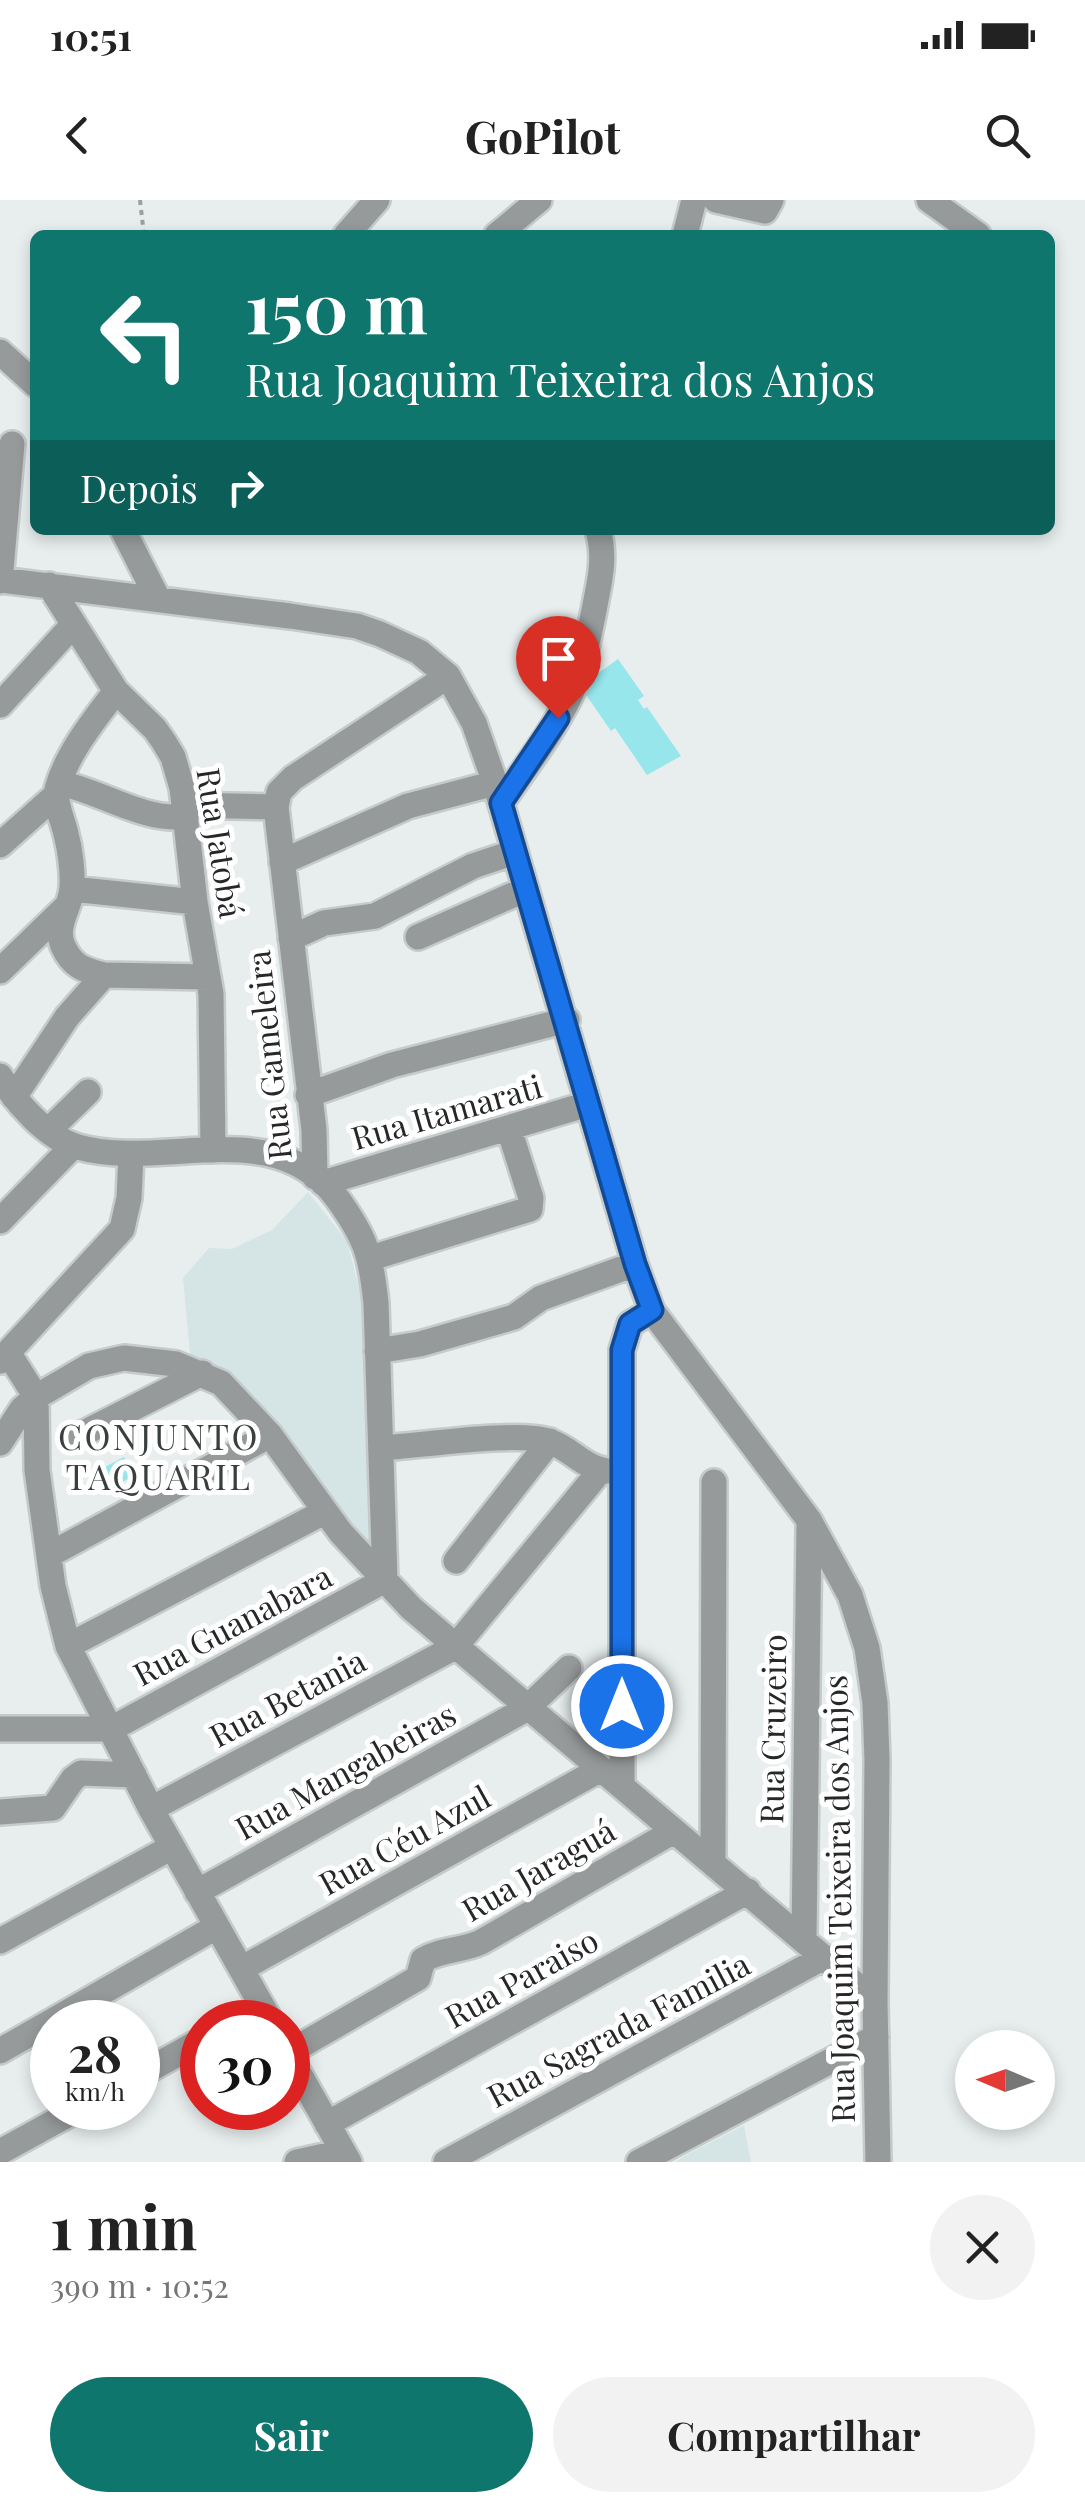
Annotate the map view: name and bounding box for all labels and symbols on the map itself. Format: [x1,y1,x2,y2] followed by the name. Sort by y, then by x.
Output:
[516,616,601,719] pin
[188,765,255,921] street label: Rua Jatobá
[235,948,300,1162] street label: Rua Gameleira
[346,1063,546,1158] street label: Rua Itamarati
[58,1412,260,1499] district label: CONJUNTO TAQUARIL
[125,1553,339,1694] street label: Rua Guanabara
[748,1634,795,1824] street label: Rua Cruzeiro
[201,1638,372,1756] street label: Rua Betania
[570,1654,674,1758] position arrow
[812,1675,863,2123] street label: Rua Joaquim Teixeira dos Anjos
[227,1691,463,1848] street label: Rua Mangabeiras
[310,1774,497,1904] street label: Rua Céu Azul
[453,1808,622,1930] street label: Rua Jaraguá
[437,1917,605,2037] street label: Rua Paraiso
[479,1941,757,2116] street label: Rua Sagrada Familia
[180,2000,310,2130] speed limit sign: 30
[955,2030,1055,2130] north arrow

